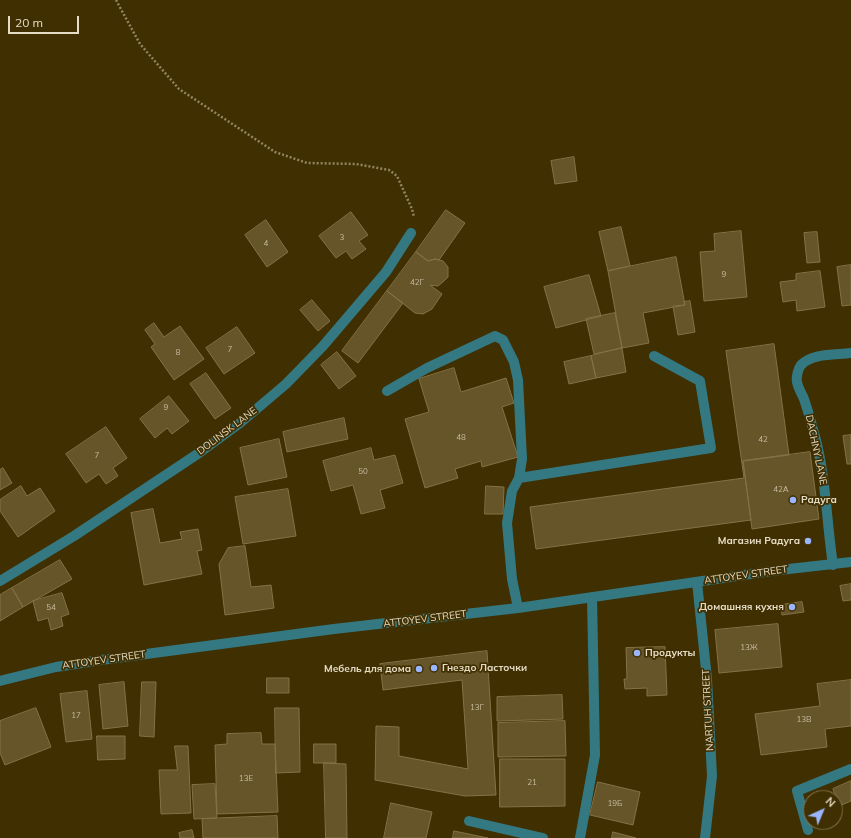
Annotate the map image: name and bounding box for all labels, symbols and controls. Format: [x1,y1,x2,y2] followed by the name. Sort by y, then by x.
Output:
[10,8,81,34] scale bar
[15,15,43,30] text: 20 m
[340,233,344,243] house number: 3
[264,239,268,249] house number: 4
[722,270,726,280] house number: 9
[410,278,424,288] house number: 42Г
[228,345,232,355] house number: 7
[176,348,180,358] house number: 8
[164,403,168,413] house number: 9
[195,405,259,457] street label: DOLINSK LANE
[803,414,829,486] street label: DACHNY LANE
[456,433,466,443] house number: 48
[758,435,768,445] house number: 42
[95,451,99,461] house number: 7
[358,467,368,477] house number: 50
[773,485,789,495] house number: 42А
[801,494,837,506] place label: Радуга
[788,495,798,505] marker: Радуга
[718,535,800,547] place label: Магазин Радуга
[803,536,813,546] marker: Магазин Радуга
[704,563,788,587] street label: ATTOYEV STREET
[699,601,784,613] place label: Домашняя кухня
[787,602,797,612] marker: Домашняя кухня
[46,603,56,613] house number: 54
[383,608,467,630] street label: ATTOYEV STREET
[740,643,758,653] house number: 13Ж
[645,647,695,659] place label: Продукты
[62,648,146,672] street label: ATTOYEV STREET
[632,648,642,658] marker: Продукты
[442,662,527,674] place label: Гнездо Ласточки
[324,663,411,675] place label: Мебель для дома
[429,663,439,673] marker: Гнездо Ласточки
[414,664,424,674] marker: Мебель для дома
[700,669,716,751] street label: NARTUH STREET
[470,703,484,713] house number: 13Г
[71,711,81,721] house number: 17
[796,715,812,725] house number: 13В
[239,774,253,784] house number: 13Е
[527,778,537,788] house number: 21
[803,790,843,830] north arrow
[823,794,838,810] text: N
[607,799,623,809] house number: 19Б

